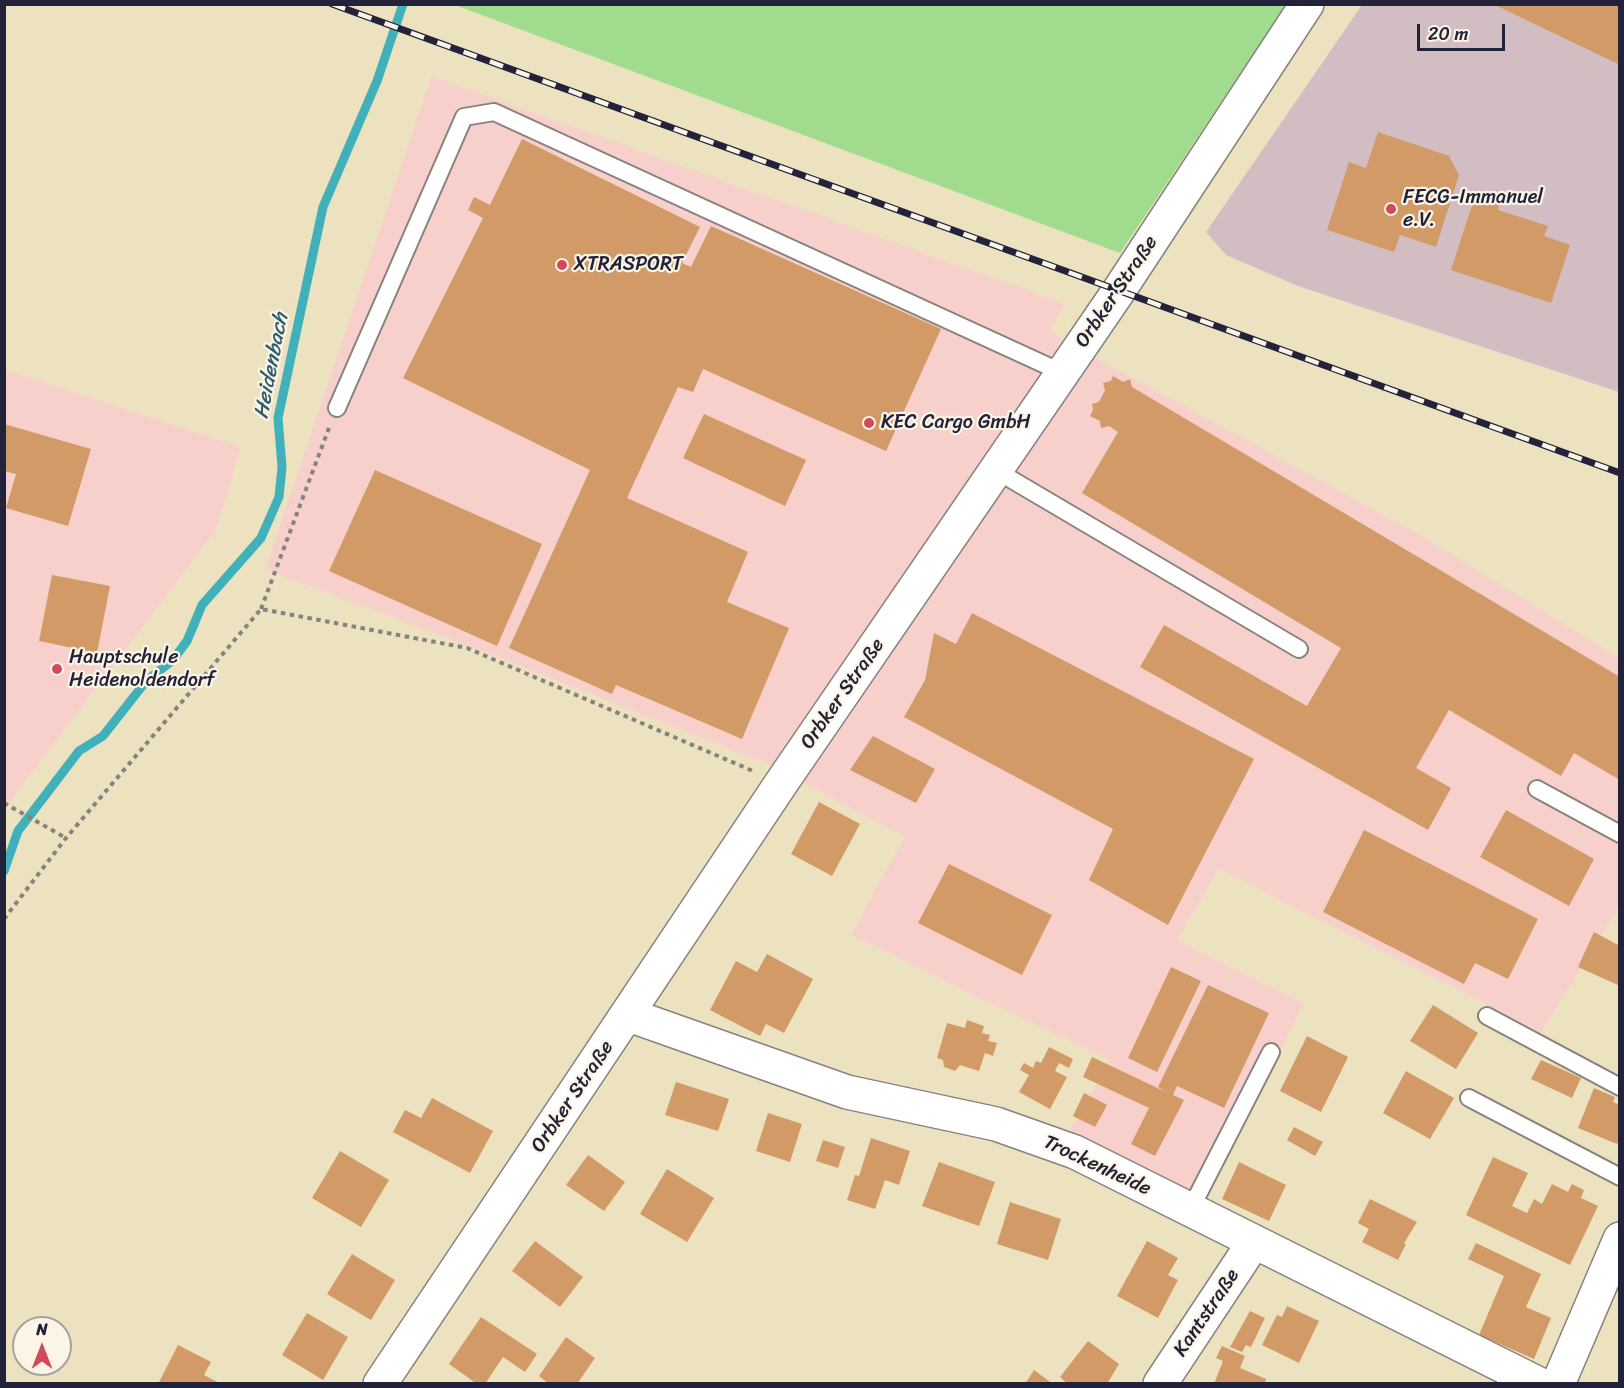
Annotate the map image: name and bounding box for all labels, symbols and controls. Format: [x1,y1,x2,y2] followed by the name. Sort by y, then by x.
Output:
[1420,12,1508,50] scale bar
[1428,18,1468,50] text: 20 m
[1403,186,1543,233] place label: FECG-Immanuel e.V.
[1384,202,1398,216] marker: FECG-Immanuel e.V.
[1071,232,1163,352] street label: Orbker Straße
[574,253,683,277] place label: XTRASPORT
[555,258,569,272] marker: XTRASPORT
[249,311,295,421] water label: Heidenbach
[881,411,1031,435] place label: KEC Cargo GmbH
[862,416,876,430] marker: KEC Cargo GmbH
[796,634,890,754] street label: Orbker Straße
[69,646,215,693] place label: Hauptschule Heidenoldendorf
[50,662,64,676] marker: Hauptschule Heidenoldendorf
[527,1037,619,1157] street label: Orbker Straße
[1039,1131,1155,1201] street label: Trockenheide
[1169,1265,1245,1361] street label: Kantstraße
[36,1315,48,1344] text: N
[12,1316,72,1376] north arrow

